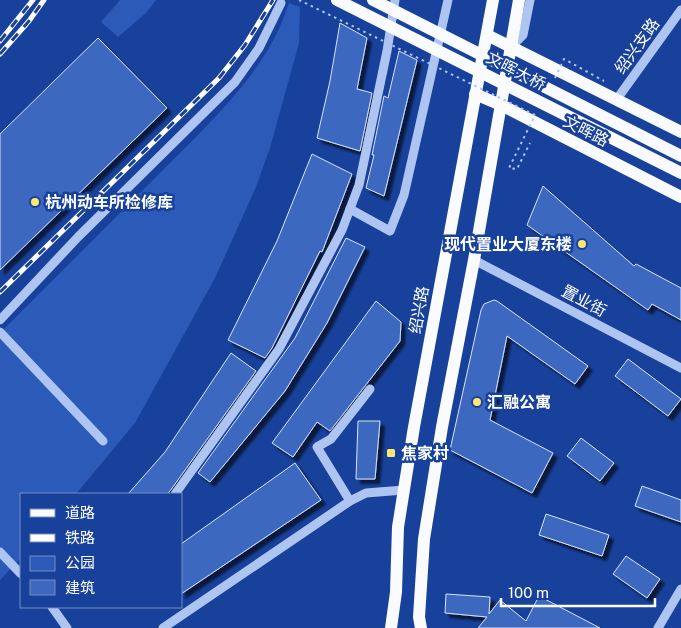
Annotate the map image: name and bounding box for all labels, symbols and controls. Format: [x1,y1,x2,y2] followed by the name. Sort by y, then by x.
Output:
[611,15,663,77] street label: 绍兴支路
[483,48,549,94] street label: 文晖大桥
[560,112,612,150] street label: 文晖路
[45,193,173,212] place label: 杭州动车所检修库
[29,196,41,208] marker: 杭州动车所检修库
[444,235,572,254] place label: 现代置业大厦东楼
[576,238,588,250] marker: 现代置业大厦东楼
[558,281,610,321] street label: 置业街
[405,285,433,335] street label: 绍兴路
[487,393,551,412] place label: 汇融公寓
[471,396,483,408] marker: 汇融公寓
[401,444,449,463] place label: 焦家村
[385,447,397,459] marker: 焦家村
[20,493,182,608] legend
[65,504,95,521] text: 道路
[65,529,95,546] text: 铁路
[65,554,95,571] text: 公园
[501,576,655,608] scale bar
[65,579,95,596] text: 建筑
[508,584,549,601] text: 100 m

